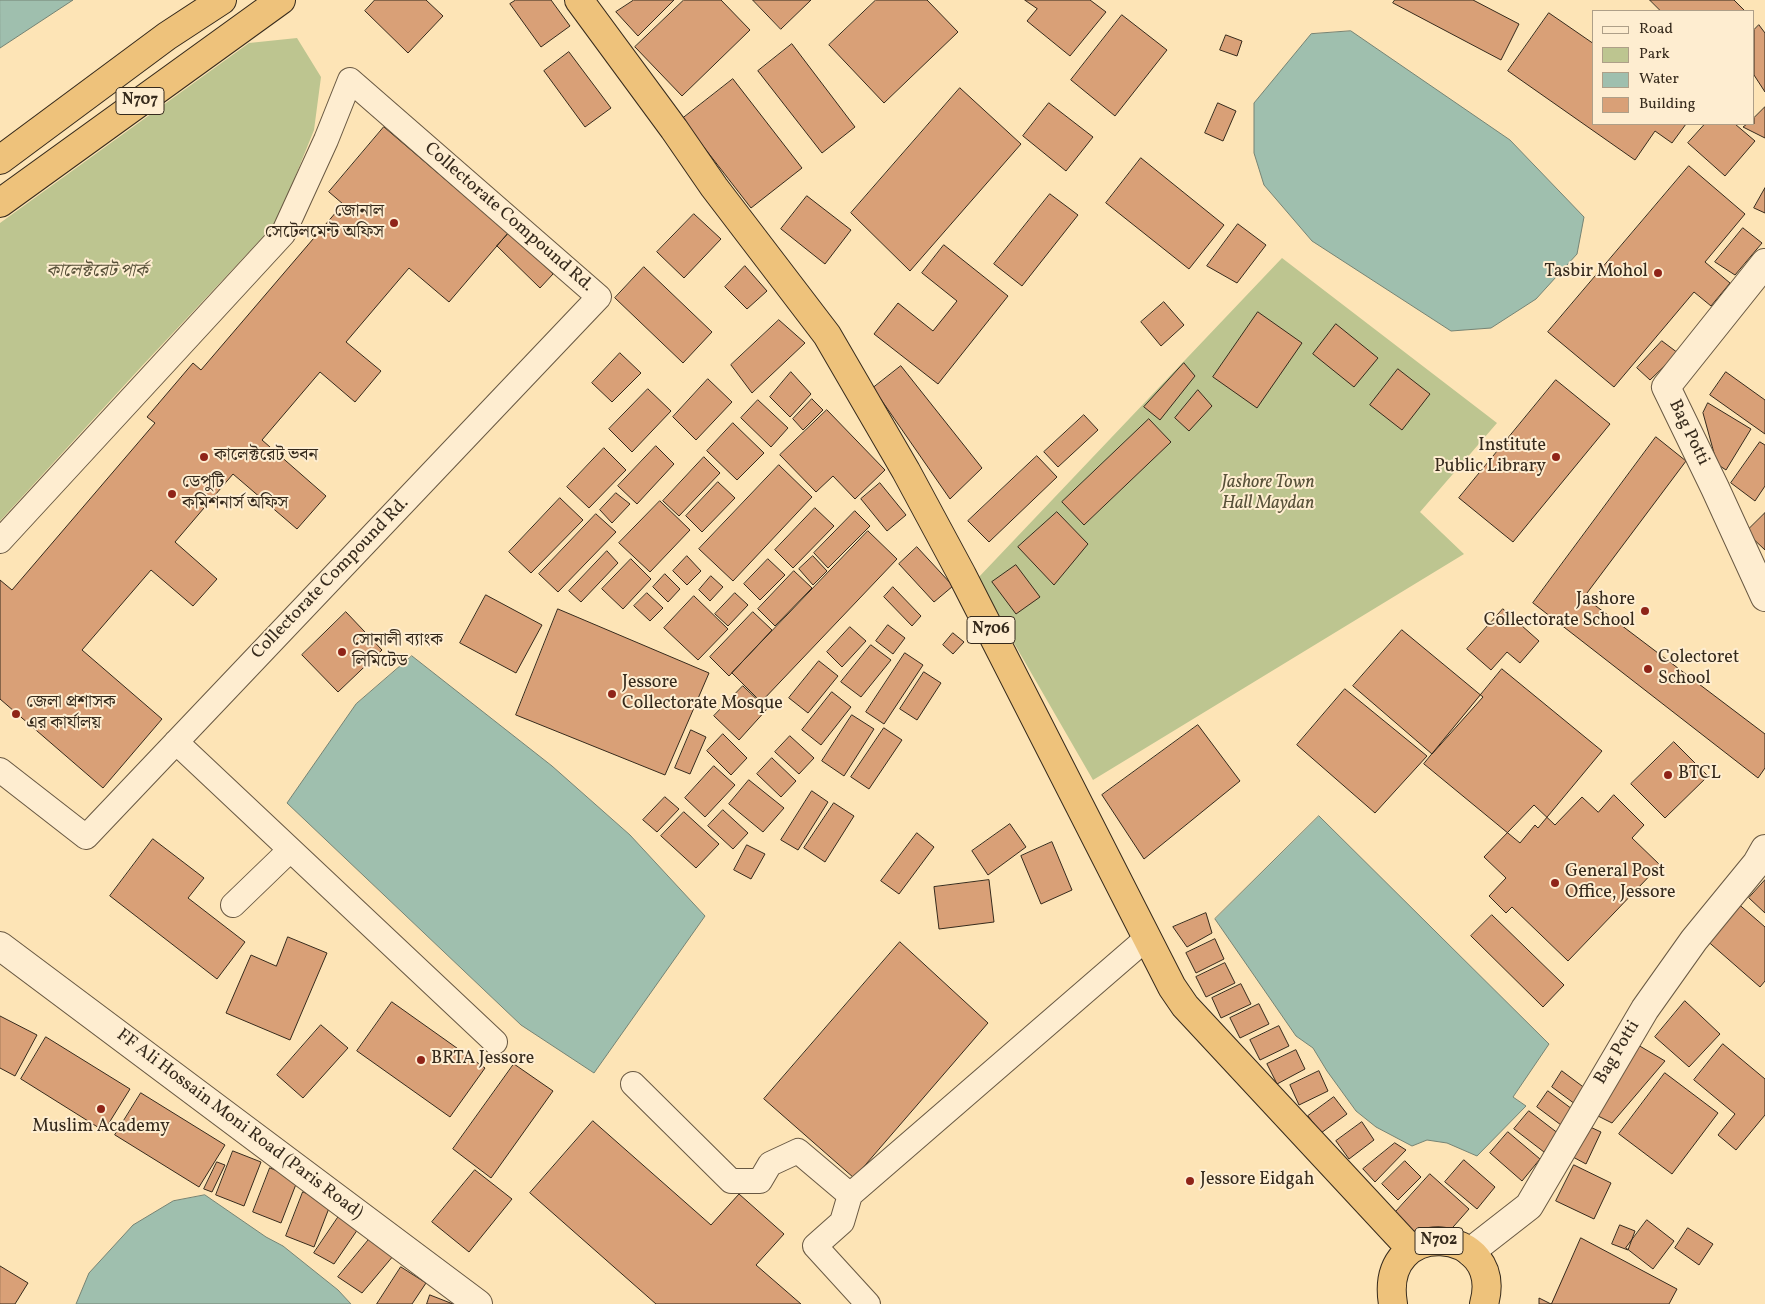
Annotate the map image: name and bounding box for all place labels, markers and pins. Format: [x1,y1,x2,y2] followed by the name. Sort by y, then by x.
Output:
[265,202,384,244] place label: জোনাল সেটেলমেন্ট অফিস
[388,217,400,229] marker: জোনাল সেটেলমেন্ট অফিস
[1544,262,1648,284] place label: Tasbir Mohol
[1652,267,1664,279] marker: Tasbir Mohol
[1434,436,1546,478] place label: Institute Public Library
[214,446,318,468] place label: কালেক্টরেট ভবন
[198,451,210,463] marker: কালেক্টরেট ভবন
[1550,451,1562,463] marker: Institute Public Library
[182,473,288,516] place label: ডেপুটি কমিশনার্স অফিস
[166,488,178,500] marker: ডেপুটি কমিশনার্স অফিস
[1484,590,1635,632] place label: Jashore Collectorate School
[1639,605,1651,617] marker: Jashore Collectorate School
[352,631,443,674] place label: সোনালী ব্যাংক লিমিটেড
[336,646,348,658] marker: সোনালী ব্যাংক লিমিটেড
[1658,648,1739,691] place label: Colectoret School
[1642,663,1654,675] marker: Colectoret School
[622,673,783,716] place label: Jessore Collectorate Mosque
[606,688,618,700] marker: Jessore Collectorate Mosque
[26,693,116,736] place label: জেলা প্রশাসক এর কার্যালয়
[10,708,22,720] marker: জেলা প্রশাসক এর কার্যালয়
[1678,764,1721,786] place label: BTCL
[1662,769,1674,781] marker: BTCL
[1565,862,1676,904] place label: General Post Office, Jessore
[1549,877,1561,889] marker: General Post Office, Jessore
[431,1049,534,1071] place label: BRTA Jessore
[415,1054,427,1066] marker: BRTA Jessore
[95,1103,107,1115] marker: Muslim Academy
[32,1117,170,1139] place label: Muslim Academy
[1200,1170,1314,1192] place label: Jessore Eidgah
[1184,1175,1196,1187] marker: Jessore Eidgah

